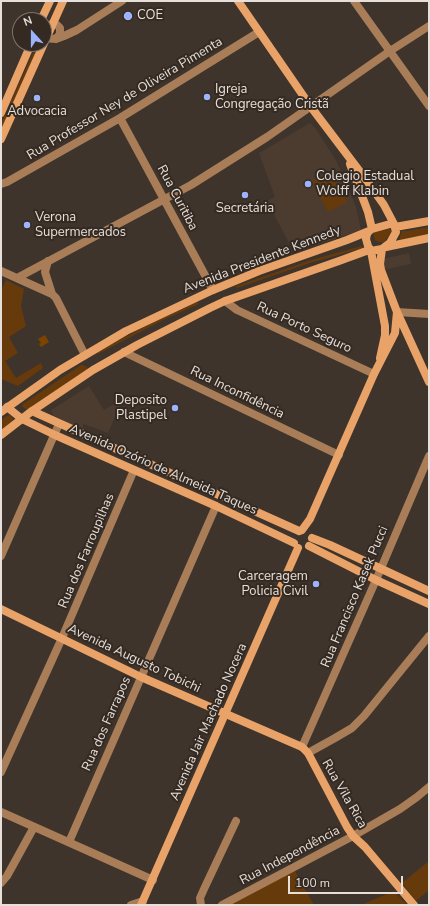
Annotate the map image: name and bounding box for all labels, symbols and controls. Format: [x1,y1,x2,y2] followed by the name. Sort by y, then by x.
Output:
[137,8,163,24] place label: COE
[122,10,134,22] marker: COE
[12,12,52,52] north arrow
[21,13,34,30] text: N
[24,34,226,164] street label: Rua Professor Ney de Oliveira Pimenta
[215,82,329,113] place label: Igreja Congregação Cristã
[202,92,212,102] marker: Igreja Congregação Cristã
[32,93,42,103] marker: Advocacia
[7,104,67,120] place label: Advocacia
[153,163,201,233] street label: Rua Curitiba
[316,169,414,200] place label: Colegio Estadual Wolff Klabin
[303,179,313,189] marker: Colegio Estadual Wolff Klabin
[240,190,250,200] marker: Secretária
[216,201,274,217] place label: Secretária
[35,210,126,241] place label: Verona Supermercados
[22,220,32,230] marker: Verona Supermercados
[181,223,343,297] street label: Avenida Presidente Kennedy
[254,299,354,357] street label: Rua Porto Seguro
[188,364,286,422] street label: Rua Inconfidência
[115,393,167,424] place label: Deposito Plastipel
[170,403,180,413] marker: Deposito Plastipel
[67,421,259,519] street label: Avenida Ozório de Almeida Taques
[56,491,118,611] street label: Rua dos Farroupilhas
[318,524,392,670] street label: Rua Francisco Kasek Pucci
[238,569,308,600] place label: Carceragem Policia Civil
[311,579,321,589] marker: Carceragem Policia Civil
[65,621,203,697] street label: Avenida Augusto Tobichi
[167,641,251,803] street label: Avenida Jair Machado Nocera
[79,674,135,774] street label: Rua dos Farrapos
[318,757,370,831] street label: Rua Vila Rica
[237,823,343,889] street label: Rua Independência
[290,868,405,894] scale bar
[295,875,330,891] text: 100 m

